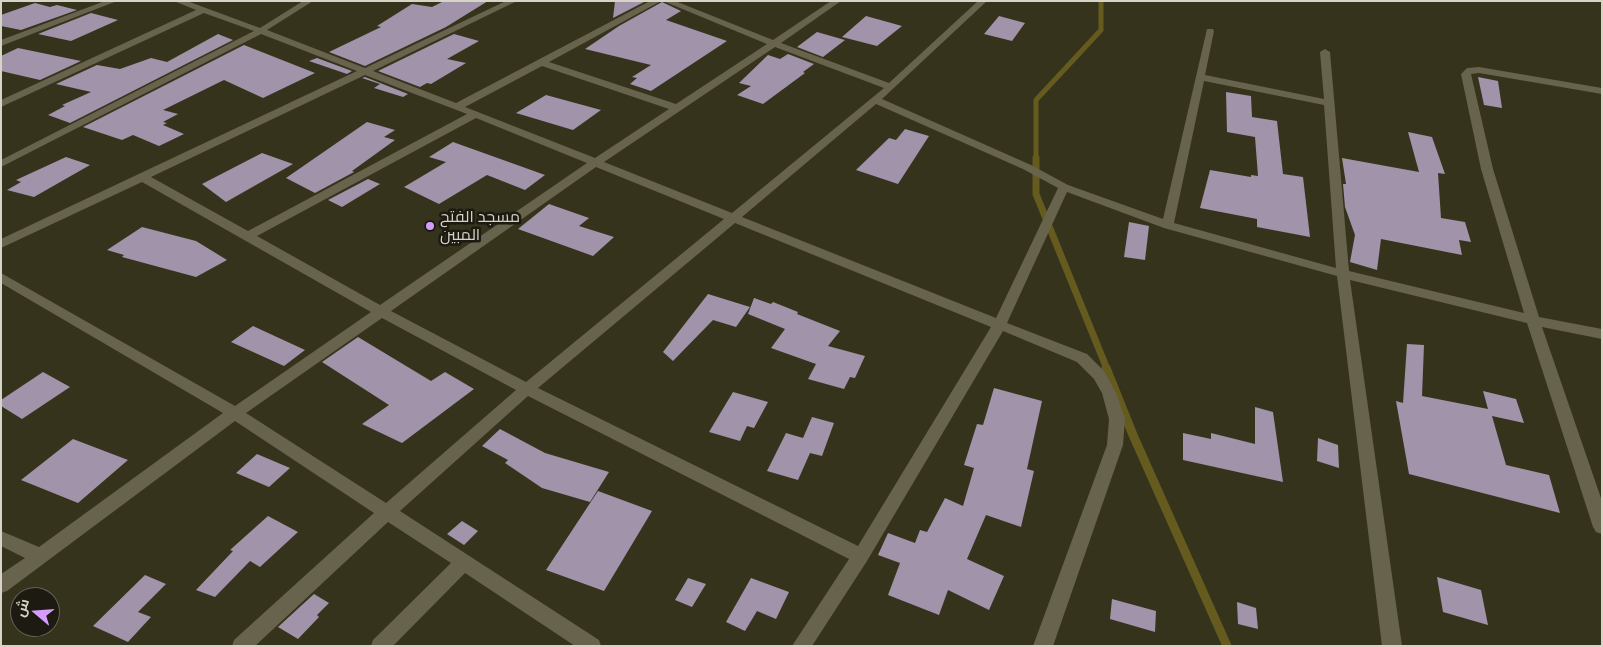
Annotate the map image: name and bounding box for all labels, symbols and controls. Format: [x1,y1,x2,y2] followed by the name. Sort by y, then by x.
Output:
[440,207,520,245] place label: مسجد الفتح المبين
[424,220,436,232] marker: مسجد الفتح المبين
[10,587,60,637] north arrow
[10,596,32,619] text: ش

